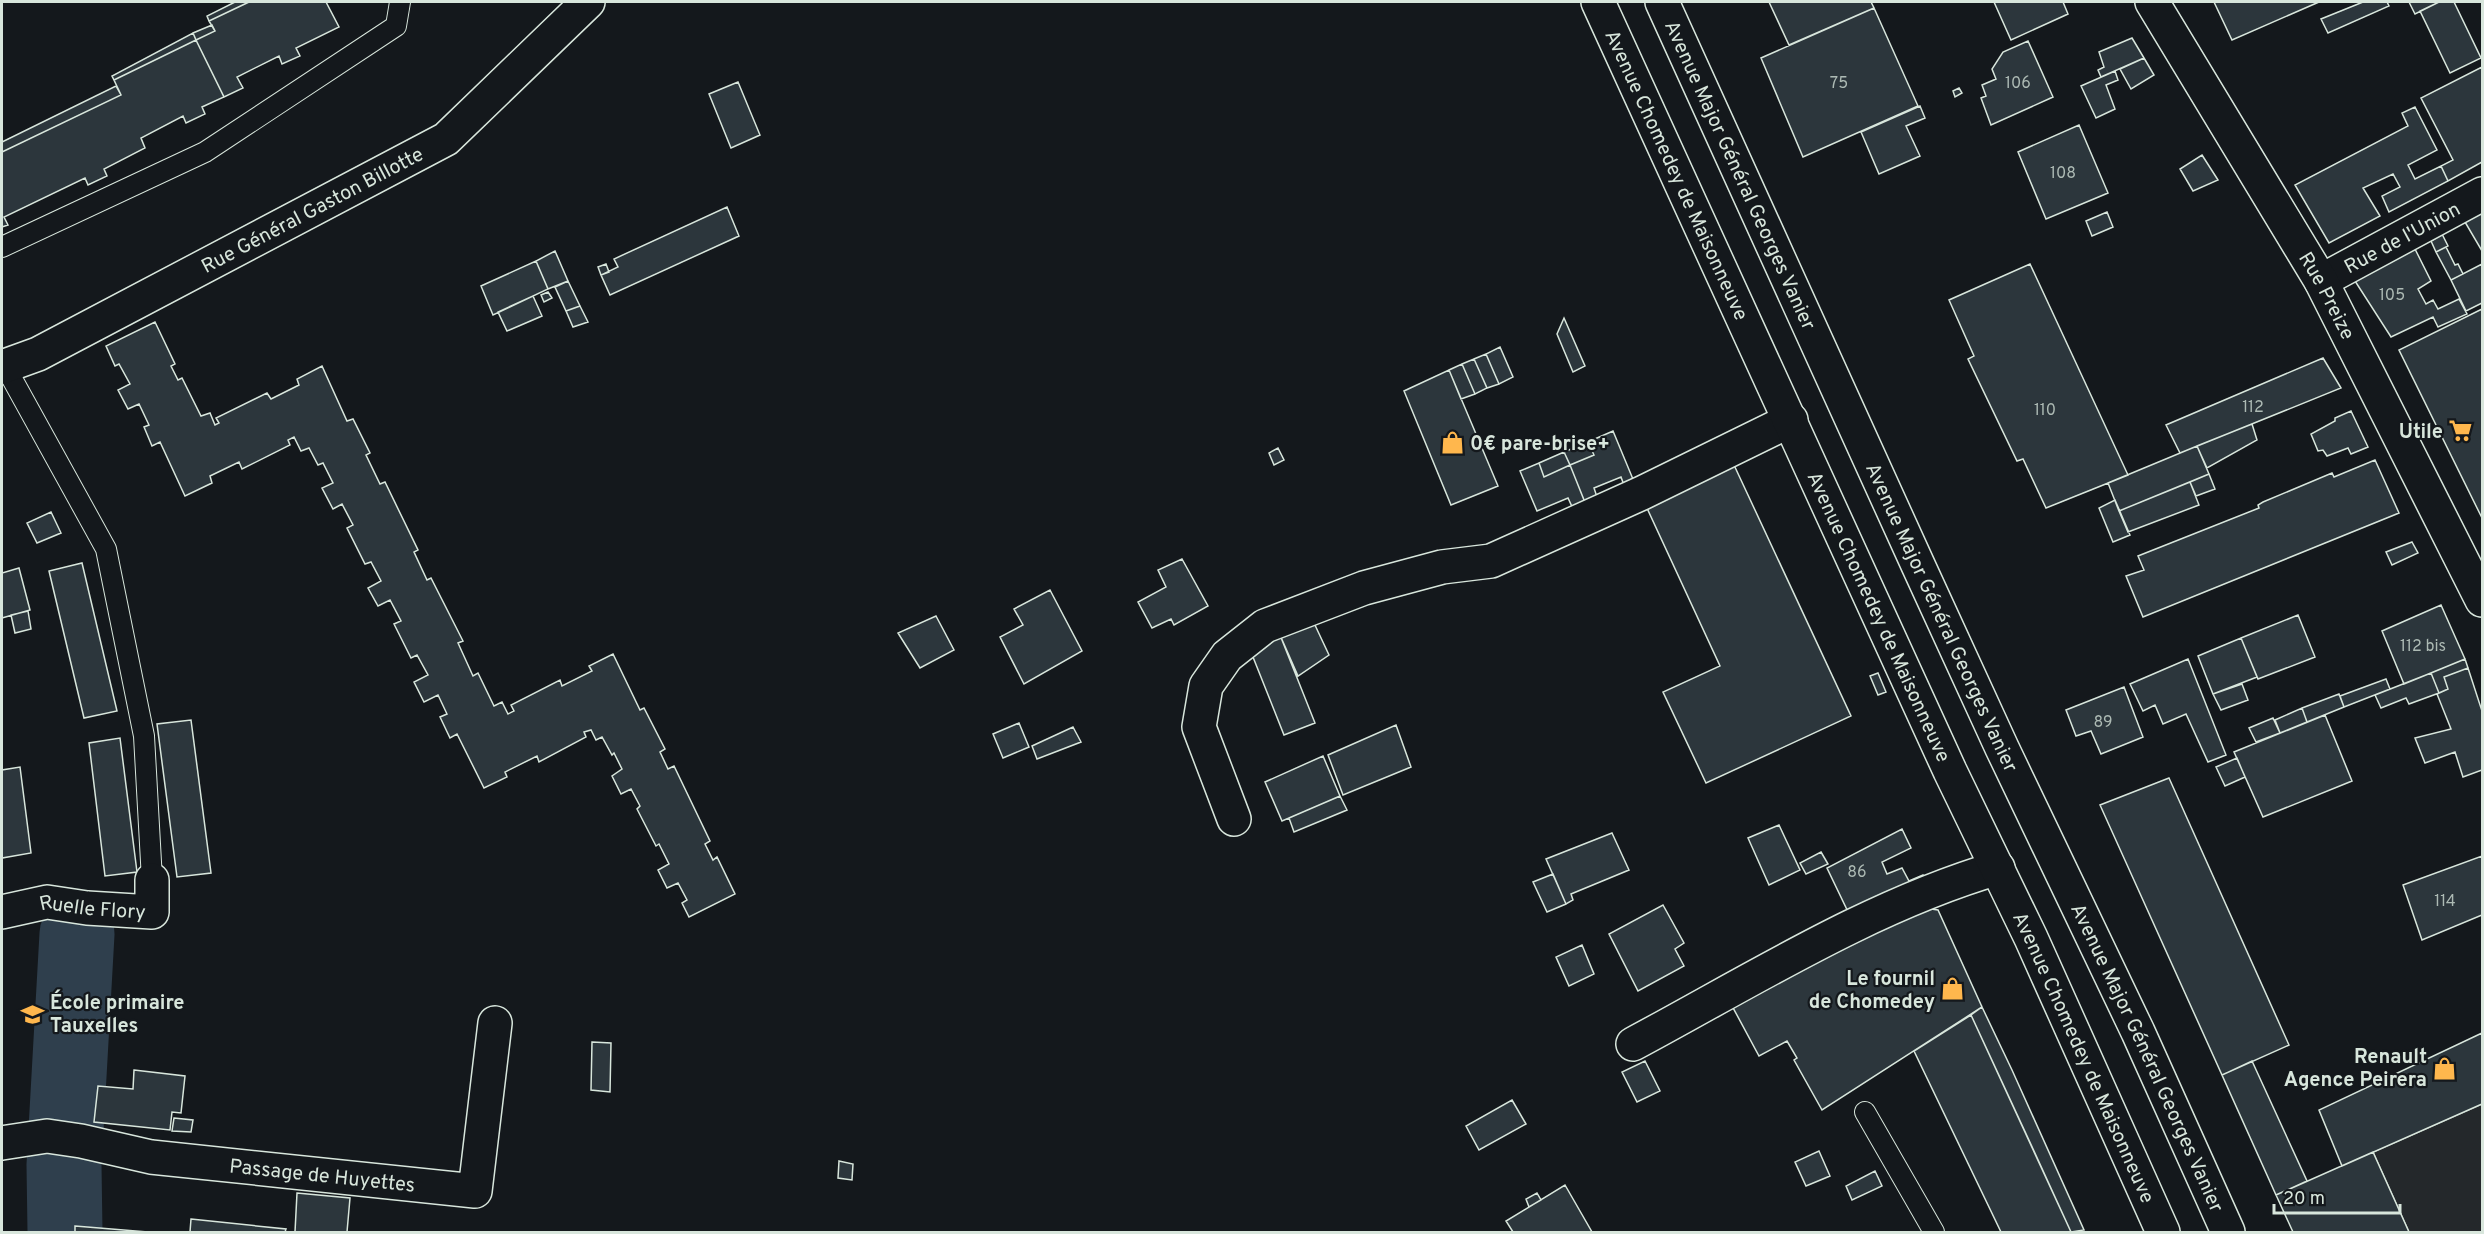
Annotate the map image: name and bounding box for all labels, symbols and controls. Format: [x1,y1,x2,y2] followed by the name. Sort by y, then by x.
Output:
[1657,17,1821,335] street label: Avenue Major Général Georges Vanier
[1598,26,1753,325] street label: Avenue Chomedey de Maisonneuve
[1830,74,1848,94] house number: 75
[2005,74,2031,94] house number: 106
[197,142,428,281] street label: Rue Général Gaston Billotte
[2050,164,2076,184] house number: 108
[2340,197,2466,281] street label: Rue de l'Union
[2291,248,2360,345] street label: Rue Preize
[2379,286,2405,306] house number: 105
[2242,398,2264,418] house number: 112
[2034,401,2056,421] house number: 110
[2448,418,2474,444] supermarket icon: Utile
[2399,420,2443,446] place label: Utile
[1439,430,1465,456] shop icon: 0€ pare-brise+
[1470,432,1610,458] place label: 0€ pare-brise+
[1858,459,2023,777] street label: Avenue Major Général Georges Vanier
[1800,468,1955,767] street label: Avenue Chomedey de Maisonneuve
[2400,637,2446,657] house number: 112 bis
[2093,713,2113,733] house number: 89
[1847,863,1867,883] house number: 86
[37,890,147,927] street label: Ruelle Flory
[2434,892,2456,912] house number: 114
[2063,900,2229,1217] street label: Avenue Major Général Georges Vanier
[2005,908,2159,1208] street label: Avenue Chomedey de Maisonneuve
[1809,967,1935,1016] place label: Le fournil de Chomedey
[1940,976,1966,1002] shop icon: Le fournil de Chomedey
[50,989,184,1040] place label: École primaire Tauxelles
[19,1001,45,1027] school or university icon: École primaire Tauxelles
[2284,1045,2427,1094] place label: Renault Agence Peirera
[2432,1055,2458,1081] shop icon: Renault Agence Peirera
[228,1154,416,1200] street label: Passage de Huyettes
[2274,1177,2400,1215] scale bar
[2283,1188,2325,1211] text: 20 m

